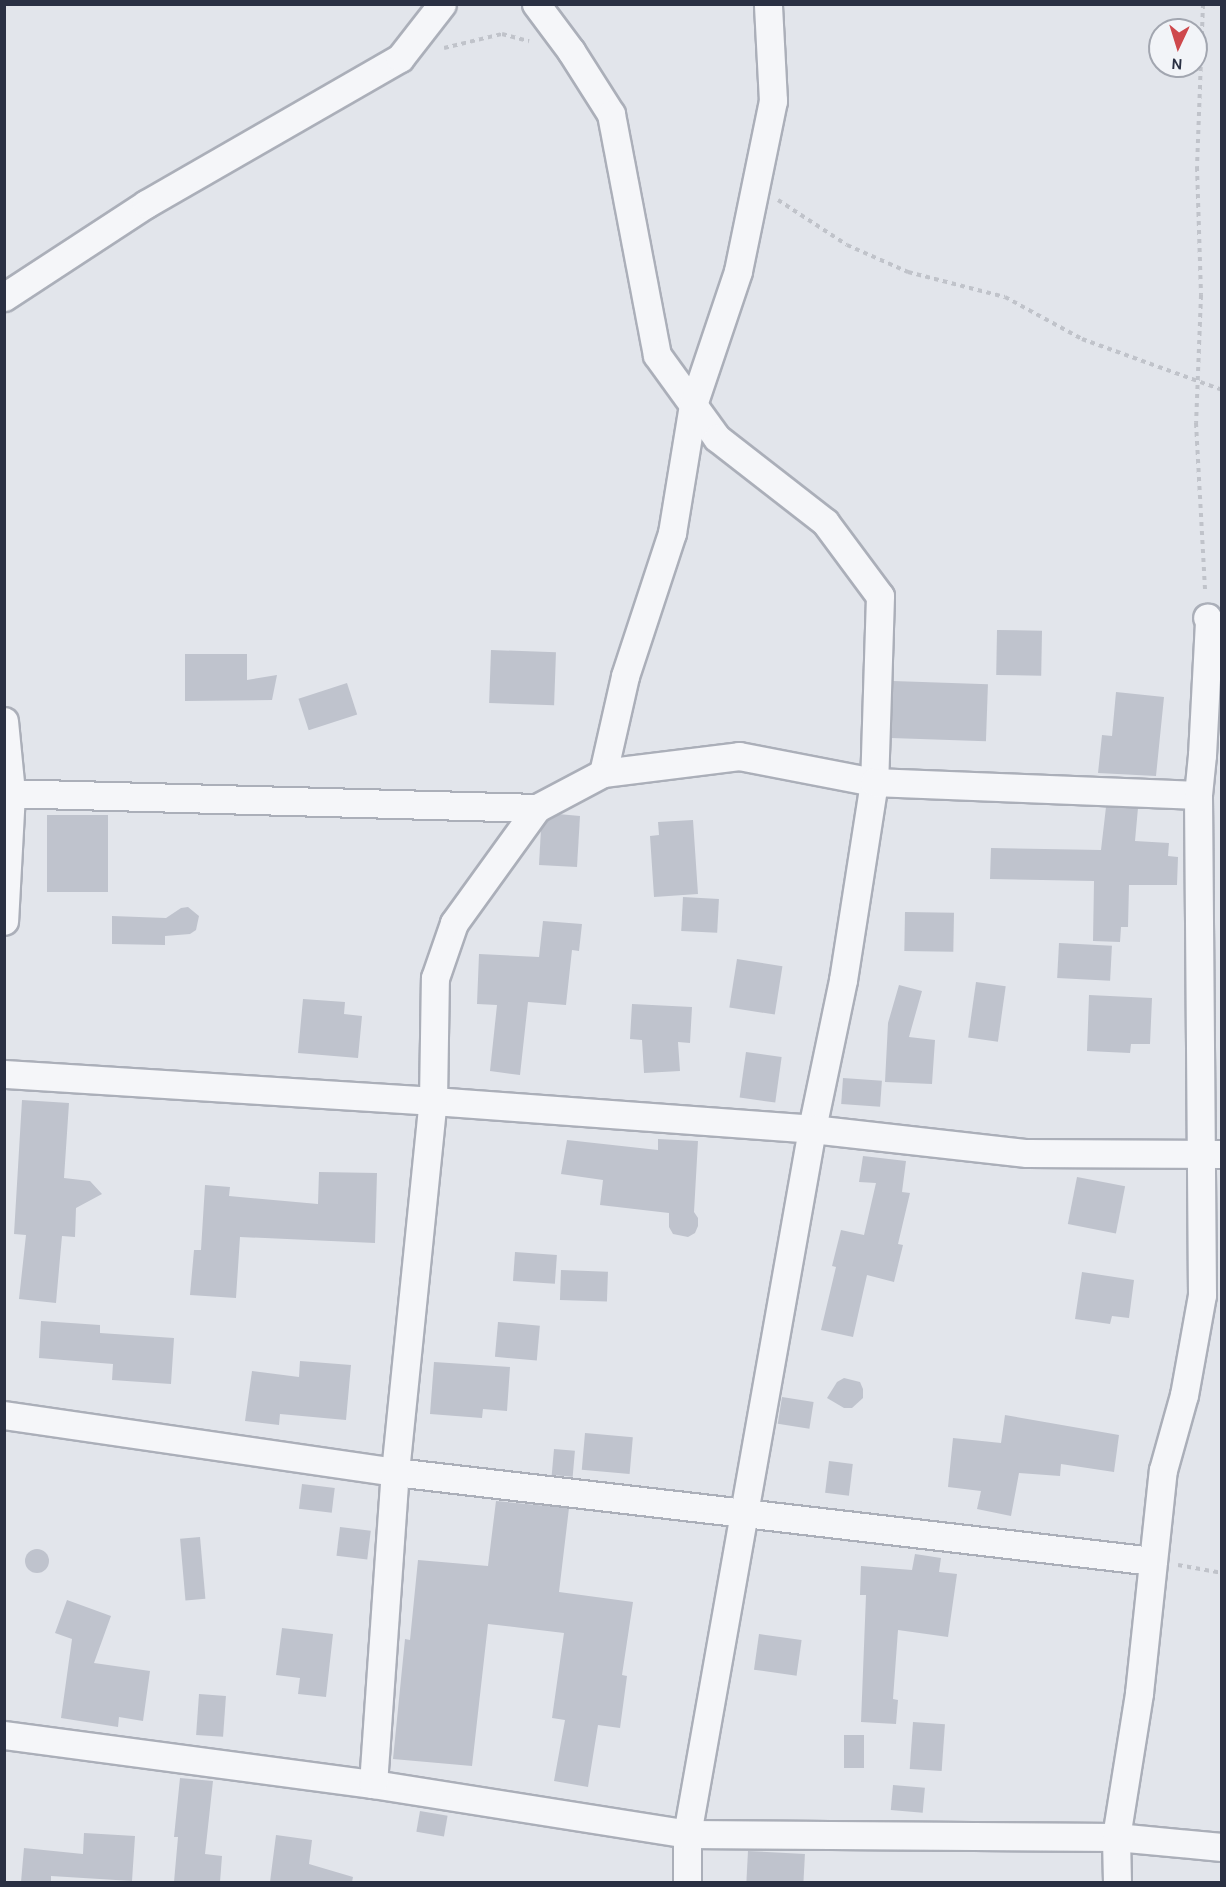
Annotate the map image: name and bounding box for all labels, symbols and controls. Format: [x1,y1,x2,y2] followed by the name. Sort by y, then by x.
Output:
[1148,18,1208,78] north arrow
[1170,55,1183,74] text: N

